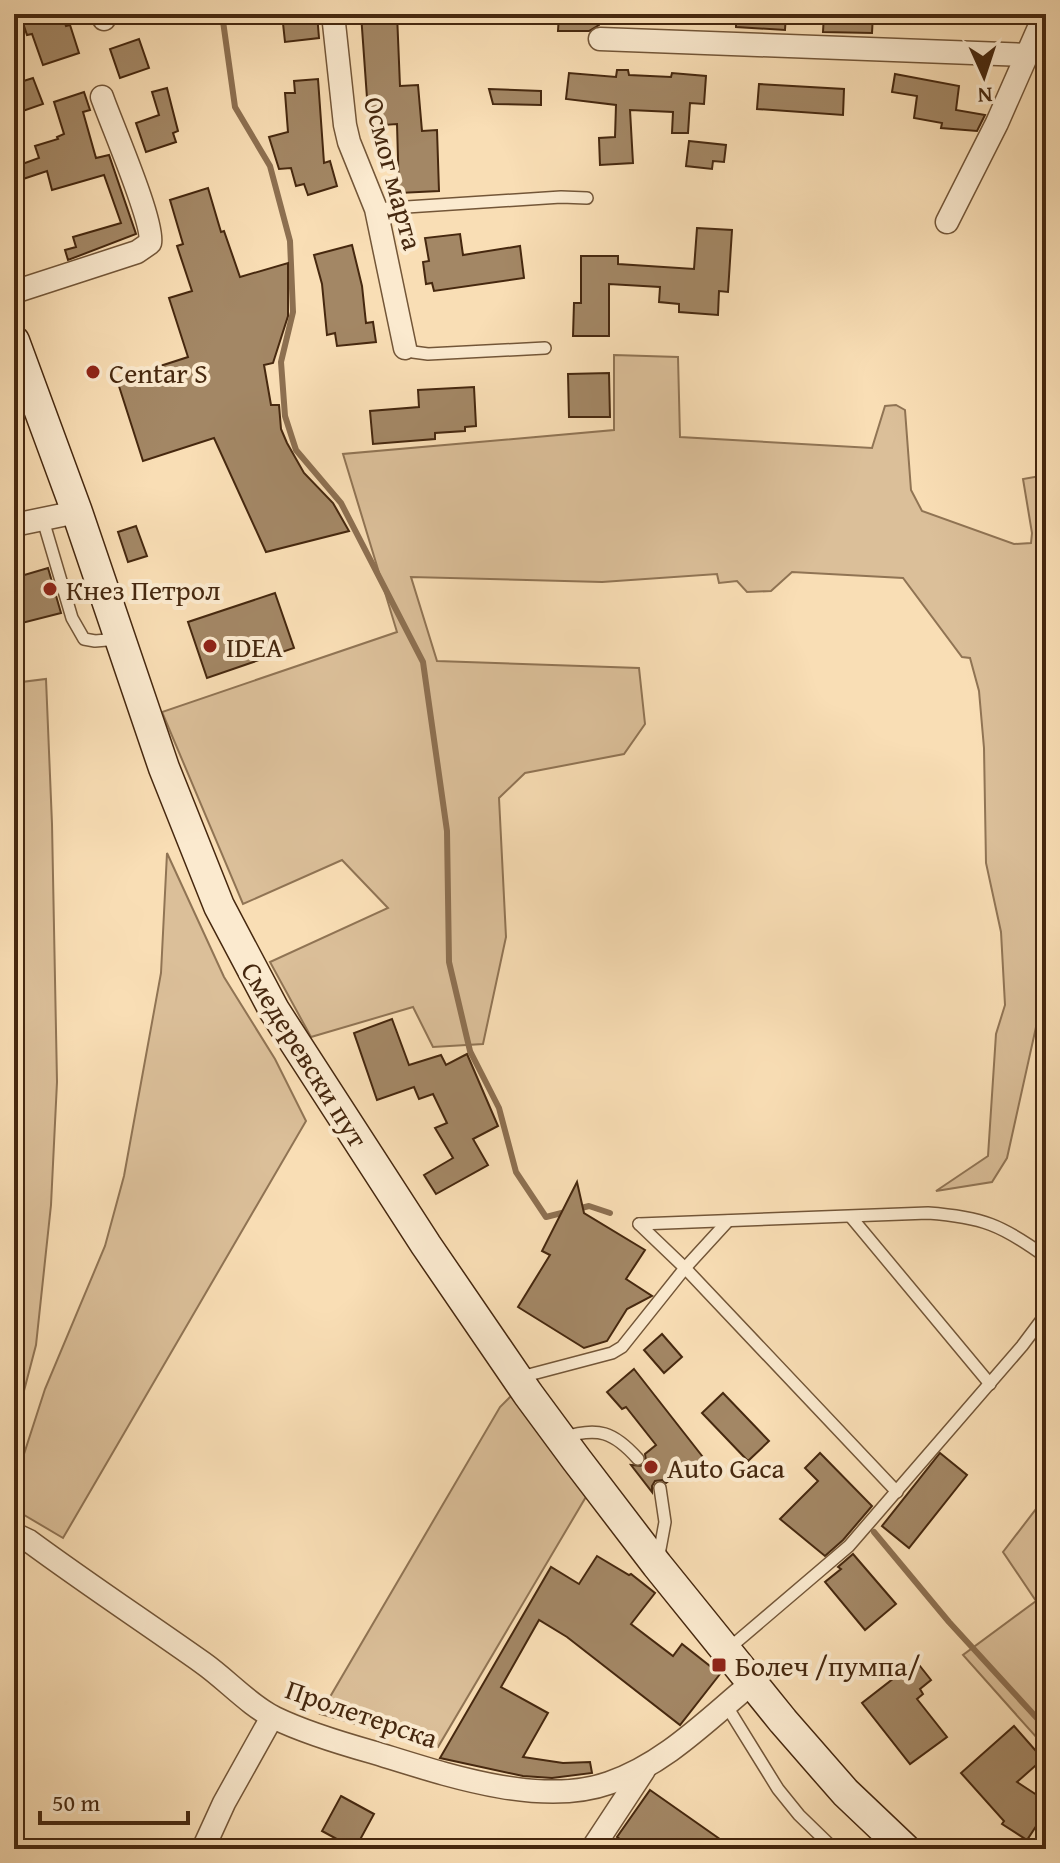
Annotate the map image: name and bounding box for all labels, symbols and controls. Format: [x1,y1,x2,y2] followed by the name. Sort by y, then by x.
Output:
[944,36,1024,116] north arrow
[977,80,993,112] text: N
[354,92,434,255] street label: Осмог марта
[109,352,208,393] place label: Centar S
[84,363,102,381] marker: Centar S
[66,569,220,610] place label: Кнез Петрол
[41,580,59,598] marker: Кнез Петрол
[226,626,283,667] place label: IDEA
[201,637,219,655] marker: IDEA
[231,953,379,1155] street label: Смедеревски пут
[667,1447,786,1488] place label: Auto Gaca
[642,1458,660,1476] marker: Auto Gaca
[735,1645,920,1686] place label: Болеч /пумпа/
[710,1656,728,1674] marker: Болеч /пумпа/
[281,1668,444,1758] street label: Пролетерска
[40,1775,188,1825] scale bar
[52,1785,100,1820] text: 50 m

